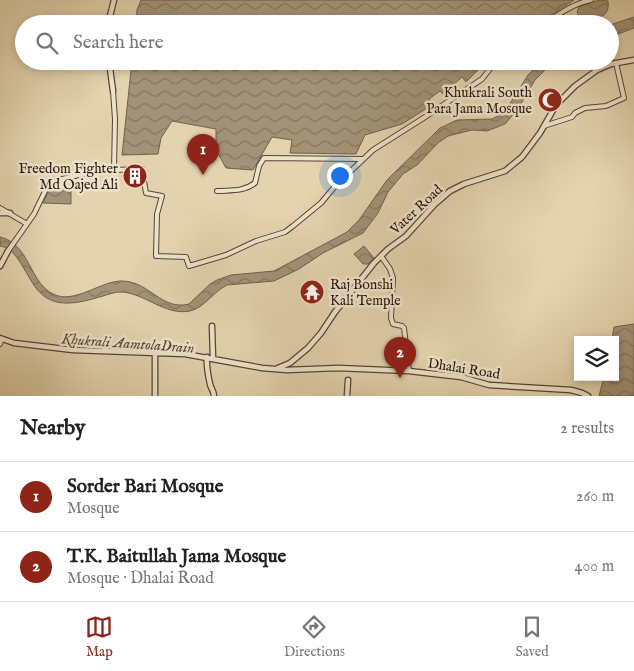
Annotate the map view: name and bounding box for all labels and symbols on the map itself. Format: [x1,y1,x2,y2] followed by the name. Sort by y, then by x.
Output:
[426,84,533,118] place label: Khukrali South Para Jama Mosque
[537,87,563,113] mosque icon: Khukrali South Para Jama Mosque
[187,134,219,175] pin: 1
[18,160,118,194] place label: Freedom Fighter Md Oajed Ali
[122,163,148,189] building icon: Freedom Fighter Md Oajed Ali
[327,163,353,189] your location
[386,180,447,239] street label: Vater Road
[330,276,401,310] place label: Raj Bonshi Kali Temple
[299,279,325,305] temple icon: Raj Bonshi Kali Temple
[60,329,195,358] water label: Khukrali AamtolaDrain
[384,337,416,378] pin: 2
[426,354,502,384] street label: Dhalai Road

